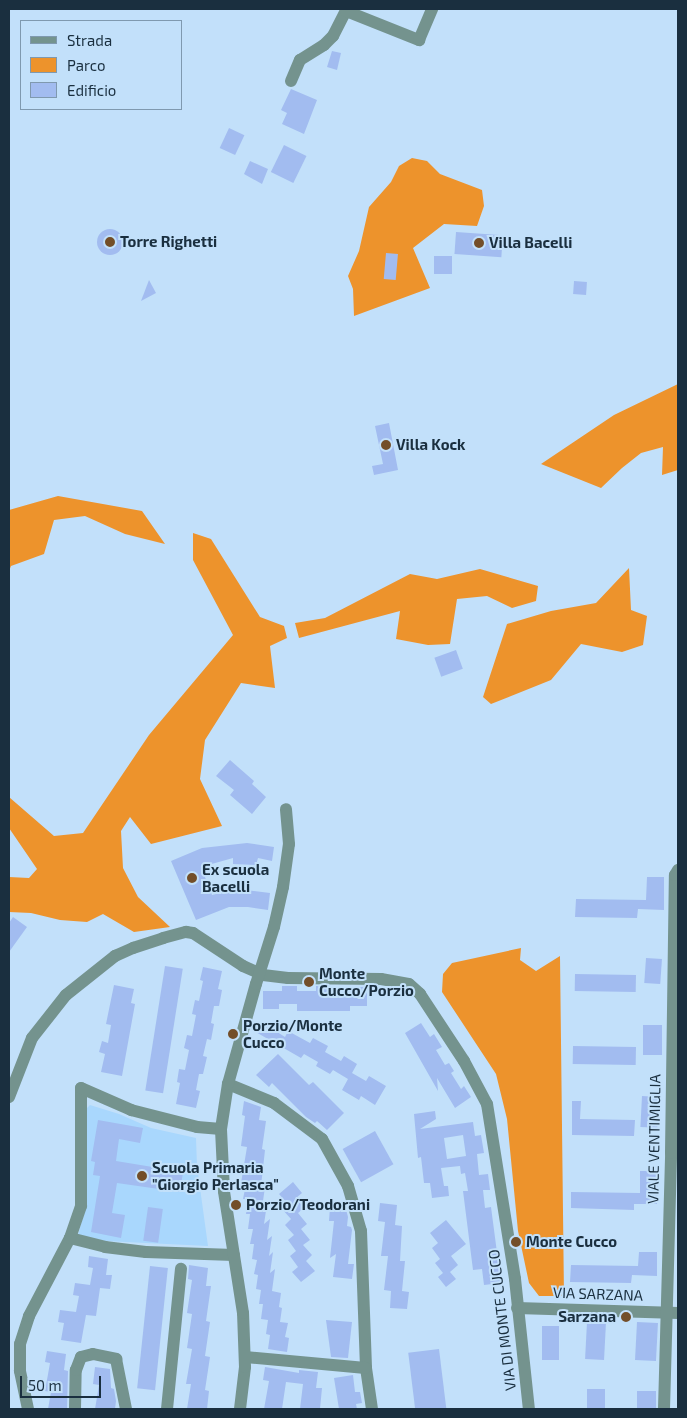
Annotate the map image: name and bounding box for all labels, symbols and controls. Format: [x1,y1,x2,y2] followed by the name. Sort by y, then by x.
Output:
[20,20,182,110] legend
[67,31,112,49] text: Strada
[67,56,106,74] text: Parco
[67,81,116,99] text: Edificio
[120,233,217,251] place label: Torre Righetti
[489,234,572,252] place label: Villa Bacelli
[104,236,116,248] marker: Torre Righetti
[473,237,485,249] marker: Villa Bacelli
[396,436,465,454] place label: Villa Kock
[380,439,392,451] marker: Villa Kock
[202,860,269,895] place label: Ex scuola Bacelli
[186,872,198,884] marker: Ex scuola Bacelli
[319,964,414,999] place label: Monte Cucco/Porzio
[303,976,315,988] marker: Monte Cucco/Porzio
[243,1016,343,1051] place label: Porzio/Monte Cucco
[227,1028,239,1040] marker: Porzio/Monte Cucco
[644,1074,664,1204] street label: VIALE VENTIMIGLIA
[152,1158,279,1193] place label: Scuola Primaria "Giorgio Perlasca"
[136,1170,148,1182] marker: Scuola Primaria "Giorgio Perlasca"
[246,1196,370,1214] place label: Porzio/Teodorani
[230,1199,242,1211] marker: Porzio/Teodorani
[526,1233,617,1251] place label: Monte Cucco
[510,1236,522,1248] marker: Monte Cucco
[484,1248,520,1392] street label: VIA DI MONTE CUCCO
[552,1283,644,1305] street label: VIA SARZANA
[558,1308,616,1326] place label: Sarzana
[620,1311,632,1323] marker: Sarzana
[22,1366,104,1398] scale bar
[28,1376,62,1394] text: 50 m

